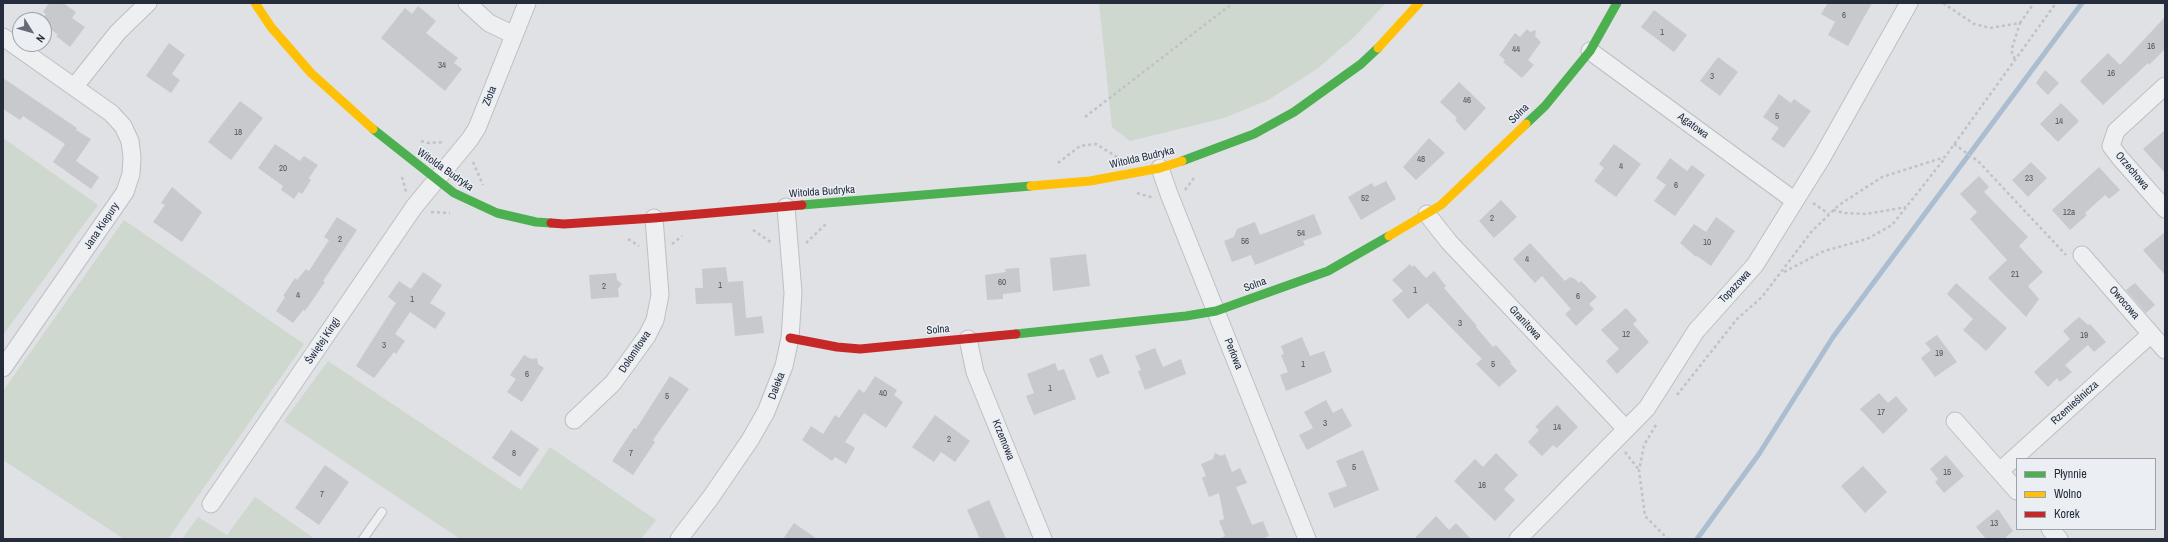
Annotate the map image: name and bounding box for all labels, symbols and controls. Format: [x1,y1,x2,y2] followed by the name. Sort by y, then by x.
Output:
[1842,11,1846,21] house number: 6
[12,12,52,52] north arrow
[1660,28,1664,38] house number: 1
[33,32,48,45] text: N
[2147,42,2155,52] house number: 16
[1512,45,1520,55] house number: 44
[438,61,446,71] house number: 34
[2107,69,2115,79] house number: 16
[1710,72,1714,82] house number: 3
[480,84,500,108] street label: Złota
[1463,96,1471,106] house number: 46
[1506,101,1532,127] street label: Solna
[1675,110,1711,142] street label: Agatowa
[1775,112,1779,122] house number: 5
[2055,117,2063,127] house number: 14
[234,128,242,138] house number: 18
[1108,144,1176,172] street label: Witolda Budryka
[414,146,476,194] street label: Witolda Budryka
[2112,149,2152,193] street label: Orzechowa
[1417,155,1425,165] house number: 48
[1619,162,1623,172] house number: 4
[279,164,287,174] house number: 20
[2025,174,2033,184] house number: 23
[1674,181,1678,191] house number: 6
[789,183,855,201] street label: Witolda Budryka
[1361,194,1369,204] house number: 52
[82,200,122,252] street label: Jana Kiepury
[2063,208,2075,218] house number: 12a
[1490,214,1494,224] house number: 2
[1297,229,1305,239] house number: 54
[338,235,342,245] house number: 2
[1241,237,1249,247] house number: 56
[1703,238,1711,248] house number: 10
[1525,255,1529,265] house number: 4
[1716,268,1754,306] street label: Topazowa
[2011,270,2019,280] house number: 21
[1242,275,1268,295] street label: Solna
[998,278,1006,288] house number: 60
[718,281,722,291] house number: 1
[602,282,606,292] house number: 2
[2106,284,2142,322] street label: Owocowa
[1413,286,1417,296] house number: 1
[296,291,300,301] house number: 4
[1576,292,1580,302] house number: 6
[410,295,414,305] house number: 1
[1506,303,1544,343] street label: Granitowa
[303,315,343,367] street label: Świętej Kingi
[1458,319,1462,329] house number: 3
[926,322,950,338] street label: Solna
[616,329,654,375] street label: Dolomitowa
[1622,330,1630,340] house number: 12
[2080,331,2088,341] house number: 19
[1221,336,1245,372] street label: Perłowa
[382,341,386,351] house number: 3
[1935,349,1943,359] house number: 19
[1301,360,1305,370] house number: 1
[1491,360,1495,370] house number: 5
[525,370,529,380] house number: 6
[766,371,788,401] street label: Daleka
[2049,378,2101,428] street label: Rzemieślnicza
[1048,384,1052,394] house number: 1
[879,389,887,399] house number: 40
[665,392,669,402] house number: 5
[1877,408,1885,418] house number: 17
[989,418,1017,462] street label: Krzemowa
[1323,419,1327,429] house number: 3
[1553,423,1561,433] house number: 14
[947,435,951,445] house number: 2
[512,449,516,459] house number: 8
[629,449,633,459] house number: 7
[2016,458,2156,530] legend
[1352,463,1356,473] house number: 5
[2054,466,2087,482] text: Płynnie
[1943,468,1951,478] house number: 15
[1478,481,1486,491] house number: 16
[2054,486,2082,502] text: Wolno
[320,490,324,500] house number: 7
[2054,506,2080,522] text: Korek
[1990,519,1998,529] house number: 13

